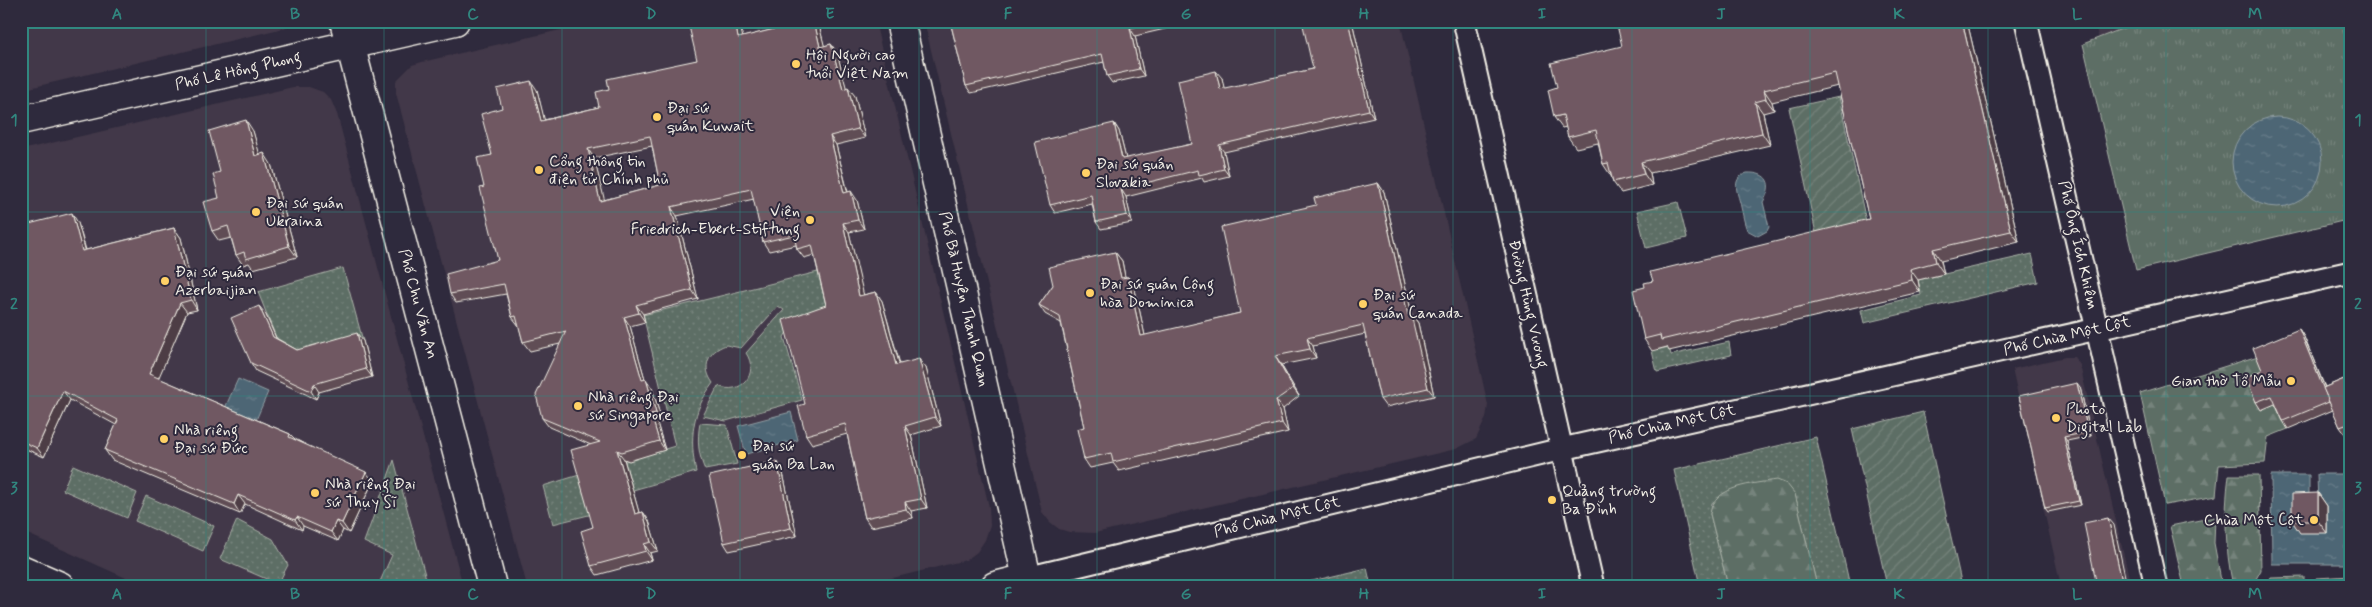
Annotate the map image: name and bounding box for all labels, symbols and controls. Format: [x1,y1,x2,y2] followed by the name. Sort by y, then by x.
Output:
[112,4,122,25] text: A
[290,4,300,25] text: B
[467,4,479,25] text: C
[645,4,657,25] text: D
[825,4,835,25] text: E
[1004,4,1013,25] text: F
[1181,4,1192,25] text: G
[1359,4,1370,25] text: H
[1538,4,1547,25] text: I
[1716,4,1726,25] text: J
[1893,4,1905,25] text: K
[2072,4,2083,25] text: L
[2248,4,2262,25] text: M
[805,45,908,84] place label: Hội Người cao tuổi Việt Nam
[173,46,303,97] street label: Phố Lê Hồng Phong
[790,58,802,70] marker: Hội Người cao tuổi Việt Nam
[667,98,754,137] place label: Đại sứ quán Kuwait
[10,110,18,131] text: 1
[2354,110,2362,131] text: 1
[651,111,663,123] marker: Đại sứ quán Kuwait
[549,151,669,190] place label: Cổng thông tin điện tử Chính phủ
[1096,154,1173,193] place label: Đại sứ quán Slovakia
[533,164,545,176] marker: Cổng thông tin điện tử Chính phủ
[1080,167,1092,179] marker: Đại sứ quán Slovakia
[2052,179,2103,312] street label: Phố Ông Ích Khiêm
[266,193,343,232] place label: Đại sứ quán Ukraina
[631,201,800,241] place label: Viện Friedrich-Ebert-Stiftung
[250,206,262,218] marker: Đại sứ quán Ukraina
[934,209,994,389] street label: Phố Bà Huyện Thanh Quan
[804,214,816,226] marker: Viện Friedrich-Ebert-Stiftung
[1502,238,1553,370] street label: Đường Hùng Vương
[393,247,443,361] street label: Phố Chu Văn An
[175,262,257,301] place label: Đại sứ quán Azerbaijian
[1100,274,1214,313] place label: Đại sứ quán Cộng hòa Dominica
[159,275,171,287] marker: Đại sứ quán Azerbaijian
[1373,285,1463,324] place label: Đại sứ quán Canada
[1084,287,1096,299] marker: Đại sứ quán Cộng hòa Dominica
[10,294,18,315] text: 2
[2354,294,2362,315] text: 2
[1357,298,1369,310] marker: Đại sứ quán Canada
[2001,311,2133,361] street label: Phố Chùa Một Cột
[2171,371,2281,392] place label: Gian thờ Tổ Mẫu
[2285,375,2297,387] marker: Gian thờ Tổ Mẫu
[588,387,679,427] place label: Nhà riêng Đại sứ Singapore
[1606,399,1738,449] street label: Phố Chùa Một Cột
[2066,399,2143,439] place label: Photo Digital Lab
[572,400,584,412] marker: Nhà riêng Đại sứ Singapore
[2050,412,2062,424] marker: Photo Digital Lab
[174,420,248,459] place label: Nhà riêng Đại sứ Đức
[158,433,170,445] marker: Nhà riêng Đại sứ Đức
[752,436,835,475] place label: Đại sứ quán Ba Lan
[736,449,748,461] marker: Đại sứ quán Ba Lan
[325,474,416,513] place label: Nhà riêng Đại sứ Thụy Sĩ
[10,478,18,499] text: 3
[2354,478,2362,499] text: 3
[1562,481,1656,520] place label: Quảng trường Ba Đình
[309,487,321,499] marker: Nhà riêng Đại sứ Thụy Sĩ
[1212,491,1343,543] street label: Phố Chùa Một Cột
[1546,494,1558,506] marker: Quảng trường Ba Đình
[2204,510,2305,531] place label: Chùa Một Cột
[2308,514,2320,526] marker: Chùa Một Cột
[112,584,122,605] text: A
[290,584,300,605] text: B
[467,584,479,605] text: C
[645,584,657,605] text: D
[825,584,835,605] text: E
[1004,584,1013,605] text: F
[1181,584,1192,605] text: G
[1359,584,1370,605] text: H
[1538,584,1547,605] text: I
[1716,584,1726,605] text: J
[1893,584,1905,605] text: K
[2072,584,2083,605] text: L
[2248,584,2262,605] text: M

